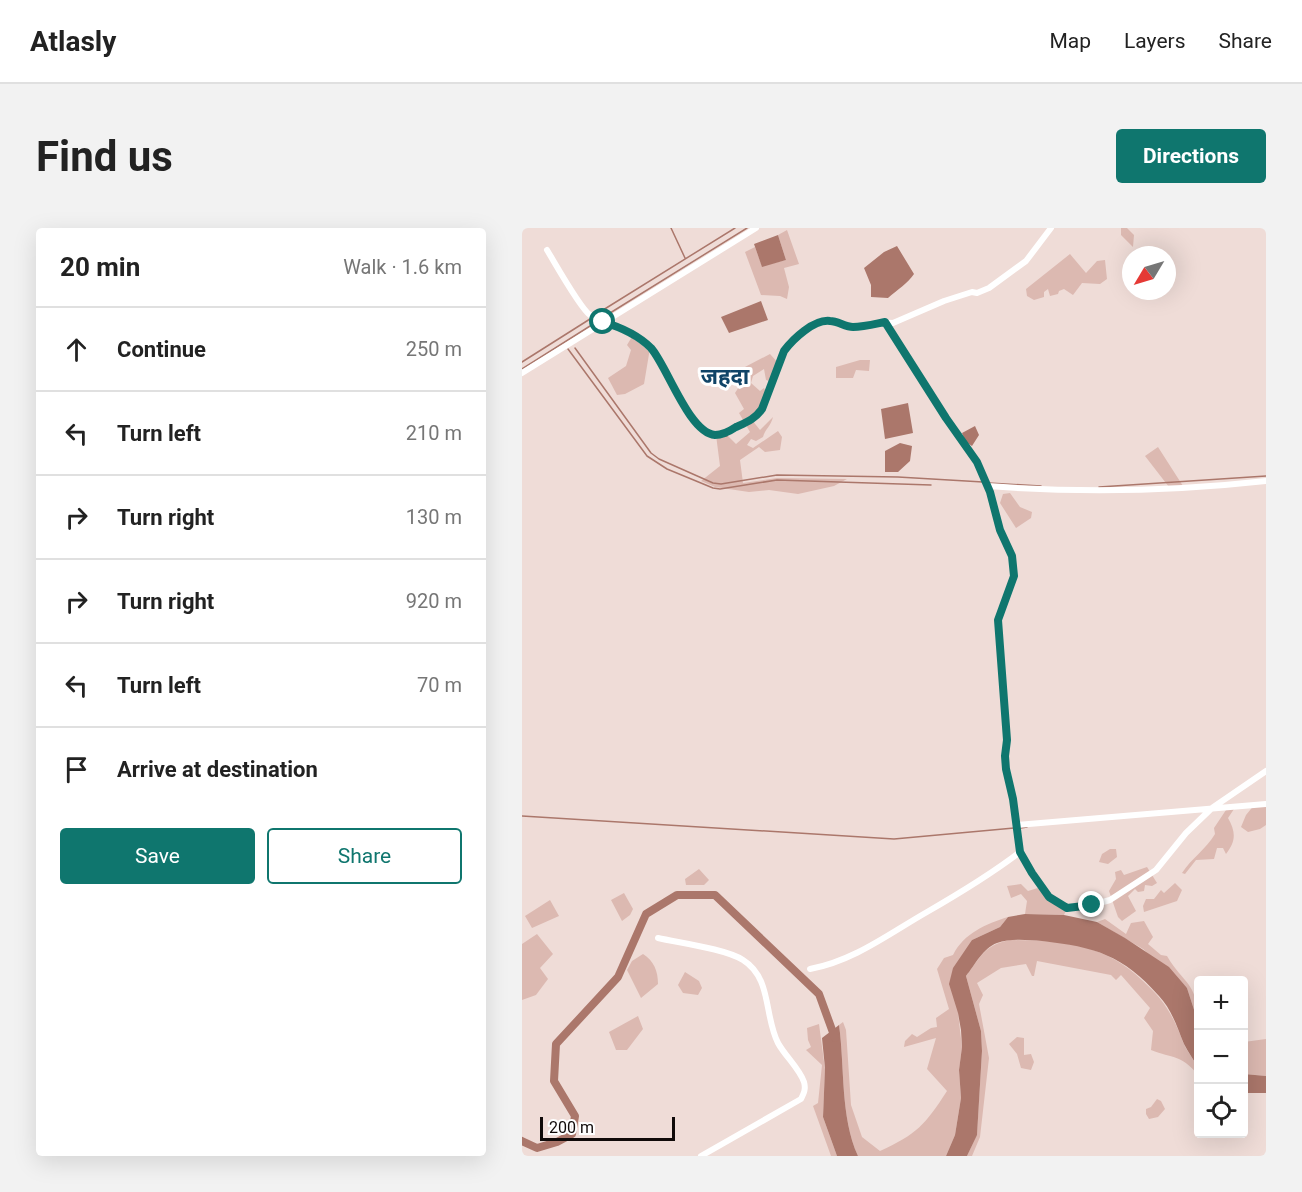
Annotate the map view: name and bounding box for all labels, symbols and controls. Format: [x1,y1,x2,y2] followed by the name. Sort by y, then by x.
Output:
[30,25,116,58] text: Atlasly
[1049,29,1091,53] text: Map
[1124,29,1185,53] text: Layers
[1218,29,1272,53] text: Share
[1116,129,1266,183] button: Directions
[36,132,173,181] text: Find us
[1122,246,1176,300] north arrow
[60,252,140,282] text: 20 min
[343,255,462,279] text: Walk · 1.6 km
[589,308,615,334] route start
[60,333,93,366] icon: ahead
[117,337,206,362] text: Continue
[406,337,462,361] text: 250 m
[701,364,750,389] district label: जहदा
[60,417,93,450] icon: left
[117,421,201,446] text: Turn left
[406,421,462,445] text: 210 m
[60,501,93,534] icon: right
[117,505,214,530] text: Turn right
[406,505,462,529] text: 130 m
[60,585,93,618] icon: right
[117,589,214,614] text: Turn right
[406,589,462,613] text: 920 m
[60,669,93,702] icon: left
[117,673,201,698] text: Turn left
[417,673,462,697] text: 70 m
[60,753,93,786] icon: arrive
[117,757,318,782] text: Arrive at destination
[60,828,255,884] button: Save
[267,828,462,884] button: Share
[1078,891,1104,917] route end
[1194,976,1248,1138] map controls
[1194,976,1248,1030] button: +
[1194,1030,1248,1084] button: −
[1194,1084,1248,1138] button: locate
[540,1114,675,1142] scale bar
[549,1118,594,1137] text: 200 m

